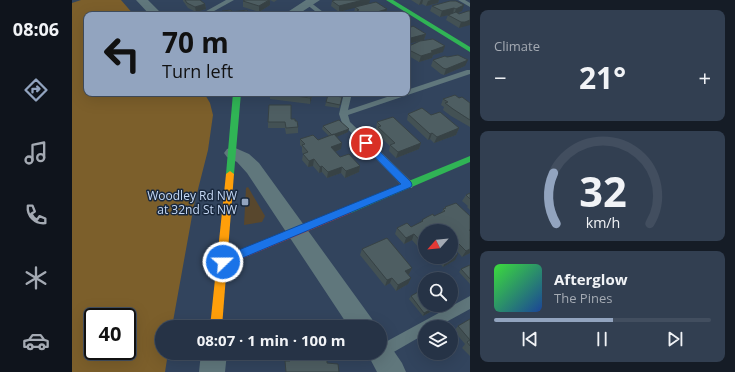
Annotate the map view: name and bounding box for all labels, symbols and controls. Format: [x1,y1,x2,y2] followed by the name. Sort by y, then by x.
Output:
[13,17,59,41] text: 08:06
[162,23,229,61] text: 70 m
[96,28,148,80] icon: left
[494,37,540,55] text: Climate
[579,57,626,98] text: 21°
[162,59,233,83] text: Turn left
[494,62,507,92] text: −
[698,62,711,92] text: +
[22,76,50,104] icon: directions
[349,126,383,160] pin
[355,132,377,154] icon: arrive
[22,139,50,167] icon: music
[579,163,626,219] text: 32
[147,187,237,218] place label: Woodley Rd NW at 32nd St NW
[240,197,250,207] marker: Woodley Rd NW at 32nd St NW
[22,201,50,229] icon: phone
[585,213,620,232] text: km/h
[418,224,458,264] north arrow
[418,224,458,360] map controls
[202,241,244,283] position arrow
[22,264,50,292] icon: climate
[554,269,628,289] text: Afterglow
[418,272,458,312] button: search
[554,289,612,307] text: The Pines
[84,308,136,360] speed limit sign: 40
[418,320,458,360] button: layers
[22,327,50,355] icon: car
[519,328,541,350] icon: previous
[591,328,613,350] icon: pause
[664,328,686,350] icon: next
[197,330,345,350] text: 08:07 · 1 min · 100 m

